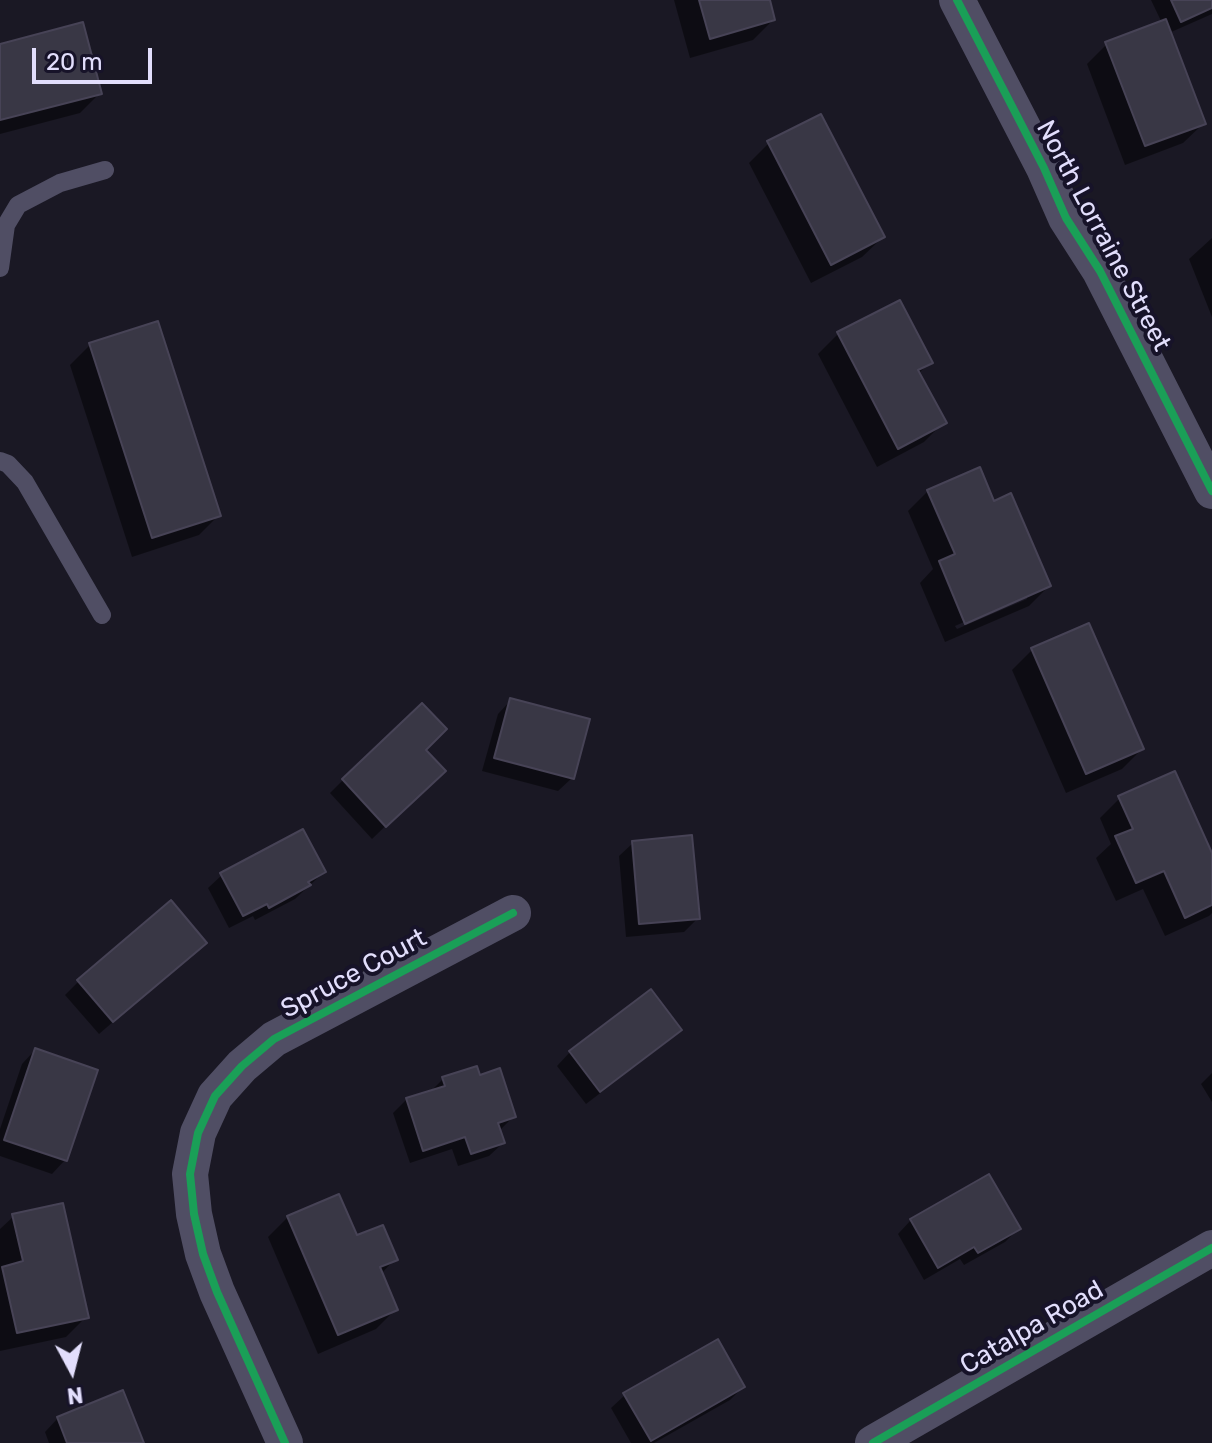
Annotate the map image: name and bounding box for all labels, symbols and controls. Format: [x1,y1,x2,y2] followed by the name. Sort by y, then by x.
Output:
[36,32,156,82] scale bar
[46,48,103,76] text: 20 m
[1029,115,1177,357] street label: North Lorraine Street
[276,923,432,1025] street label: Spruce Court
[955,1274,1109,1382] street label: Catalpa Road
[32,1331,112,1411] north arrow
[65,1381,84,1410] text: N

